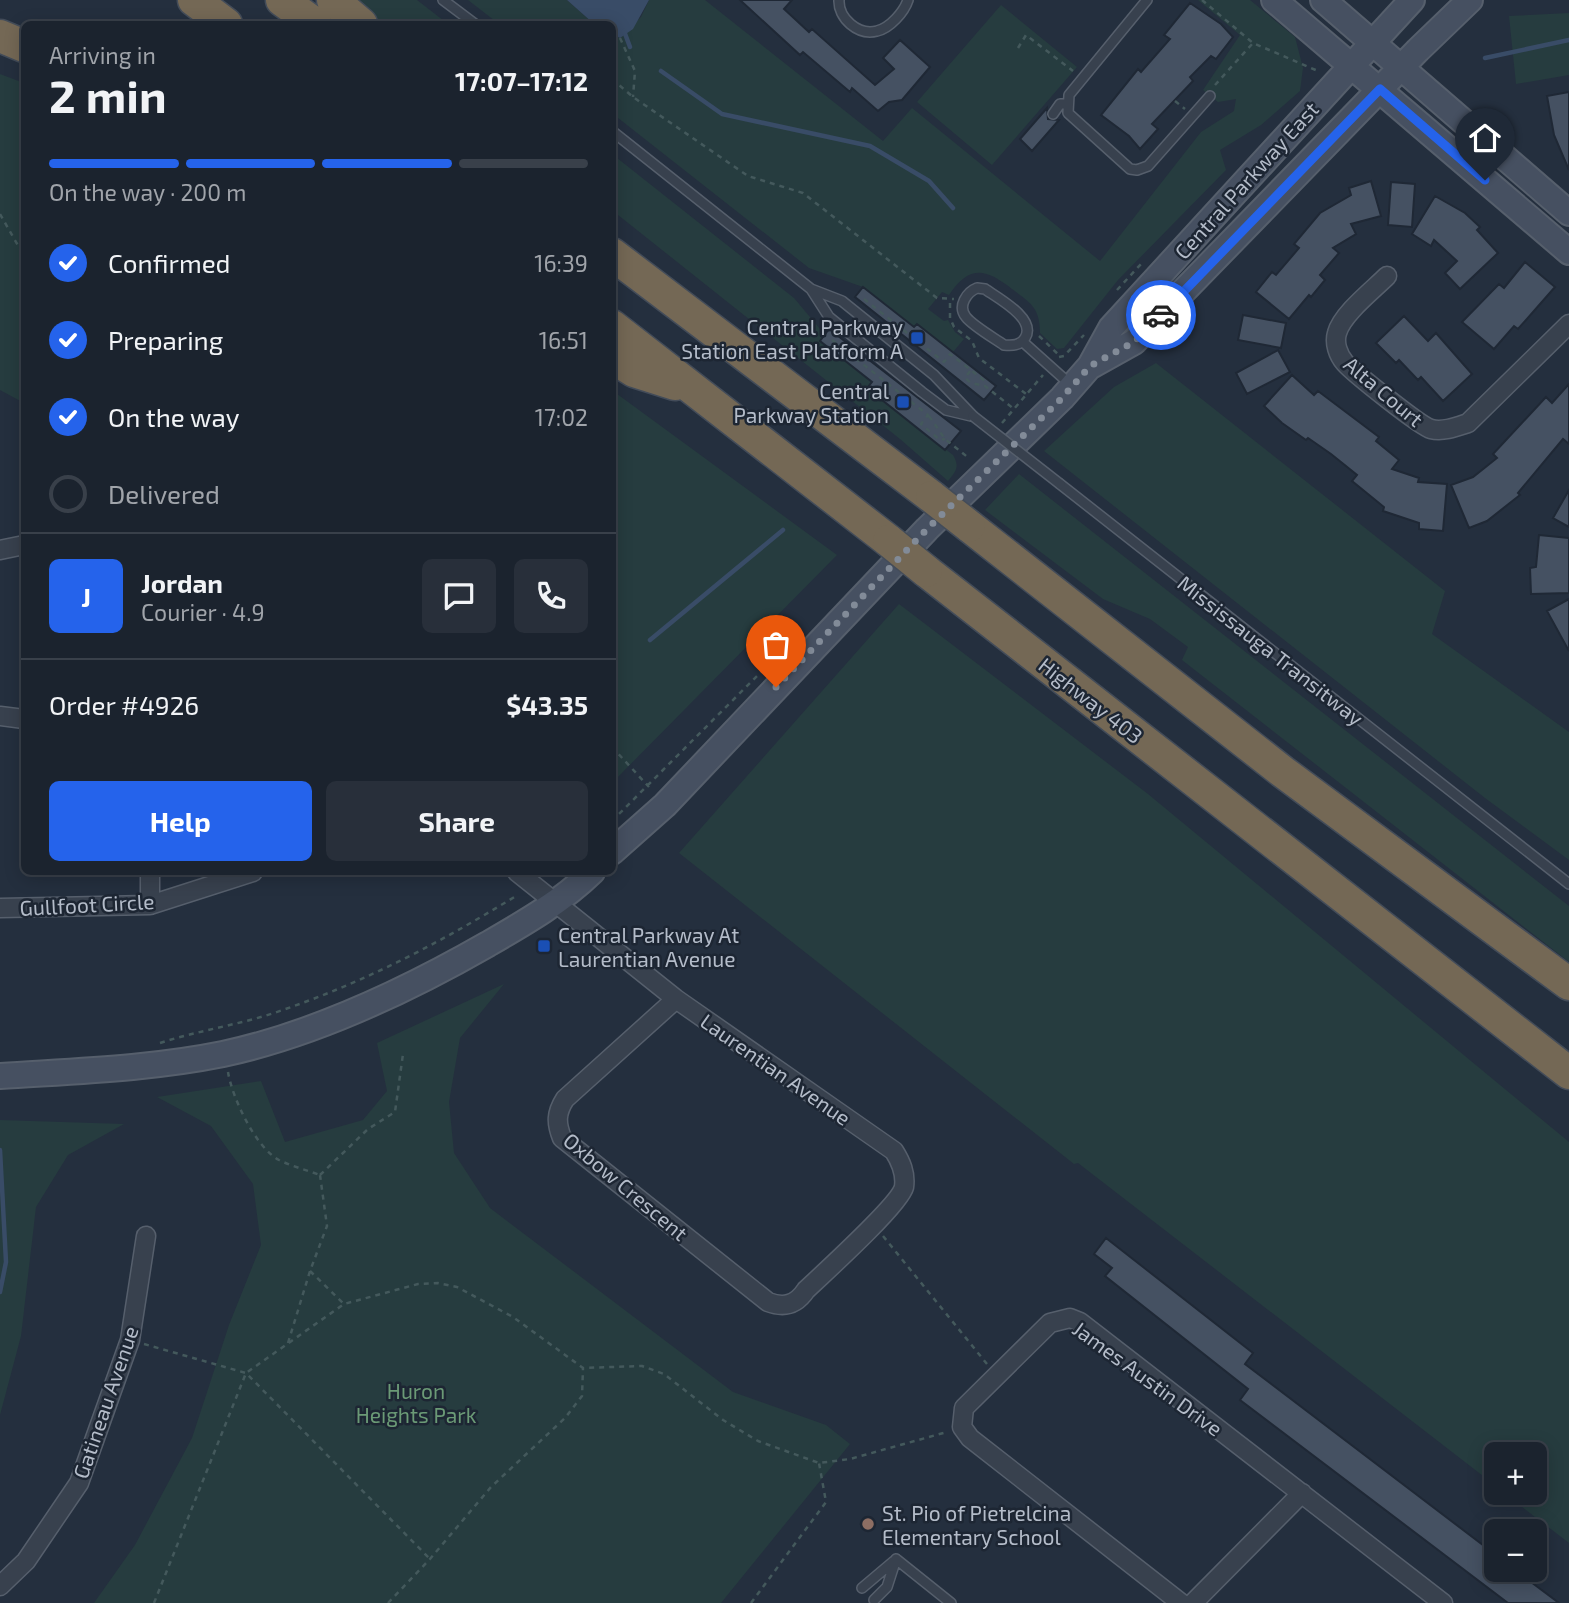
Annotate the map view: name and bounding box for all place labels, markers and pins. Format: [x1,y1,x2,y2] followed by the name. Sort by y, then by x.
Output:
[1455,108,1515,180] pin
[681,314,903,363] place label: Central Parkway Station East Platform A
[909,330,925,346] marker: Central Parkway Station East Platform A
[733,378,890,427] place label: Central Parkway Station
[895,394,911,410] marker: Central Parkway Station
[746,615,806,687] pin
[558,922,739,971] place label: Central Parkway At Laurentian Avenue
[536,938,552,954] marker: Central Parkway At Laurentian Avenue
[882,1500,1071,1549] place label: St. Pio of Pietrelcina Elementary School
[860,1516,876,1532] marker: St. Pio of Pietrelcina Elementary School

